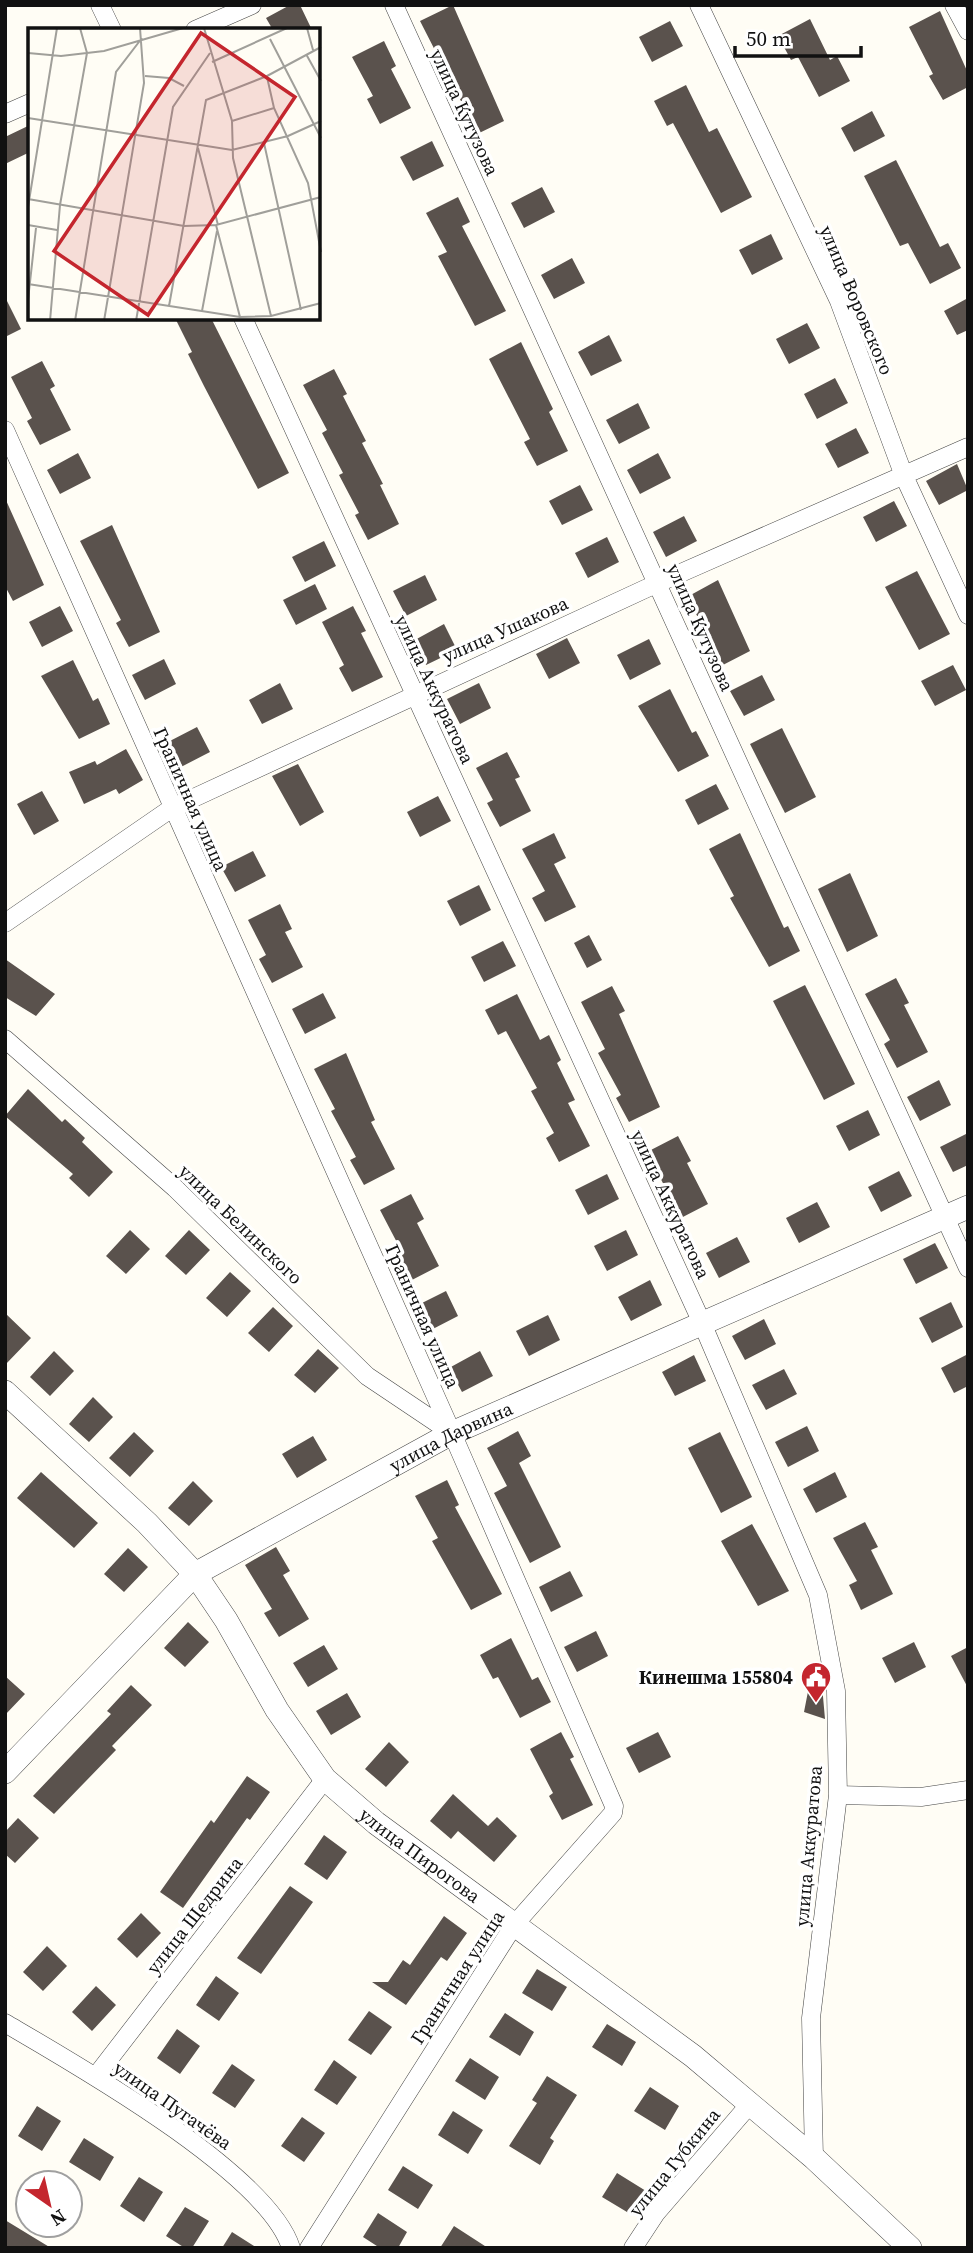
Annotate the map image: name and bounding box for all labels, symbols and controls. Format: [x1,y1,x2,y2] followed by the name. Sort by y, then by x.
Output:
[735,14,861,58] scale bar
[746,24,791,53] text: 50 m
[28,28,320,320] inset map
[424,44,506,180] street label: улица Кутузова
[814,221,900,379] street label: улица Воровского
[661,559,741,695] street label: улица Кутузова
[438,589,572,668] street label: улица Ушакова
[389,610,481,768] street label: улица Аккуратова
[148,723,235,875] street label: Граничная улица
[625,1125,717,1283] street label: улица Аккуратова
[173,1158,309,1290] street label: улица Белинского
[380,1240,467,1392] street label: Граничная улица
[384,1395,517,1478] street label: улица Дарвина
[799,1660,833,1704] public building icon: Кинешма 155804
[639,1664,793,1690] place label: Кинешма 155804
[788,1764,828,1928] street label: улица Аккуратова
[354,1801,486,1909] street label: улица Пирогова
[140,1851,248,1979] street label: улица Щедрина
[404,1905,510,2049] street label: Граничная улица
[109,2055,238,2156] street label: улица Пугачёва
[622,2102,726,2222] street label: улица Губкина
[14,2169,84,2239] north arrow
[45,2203,72,2233] text: N

